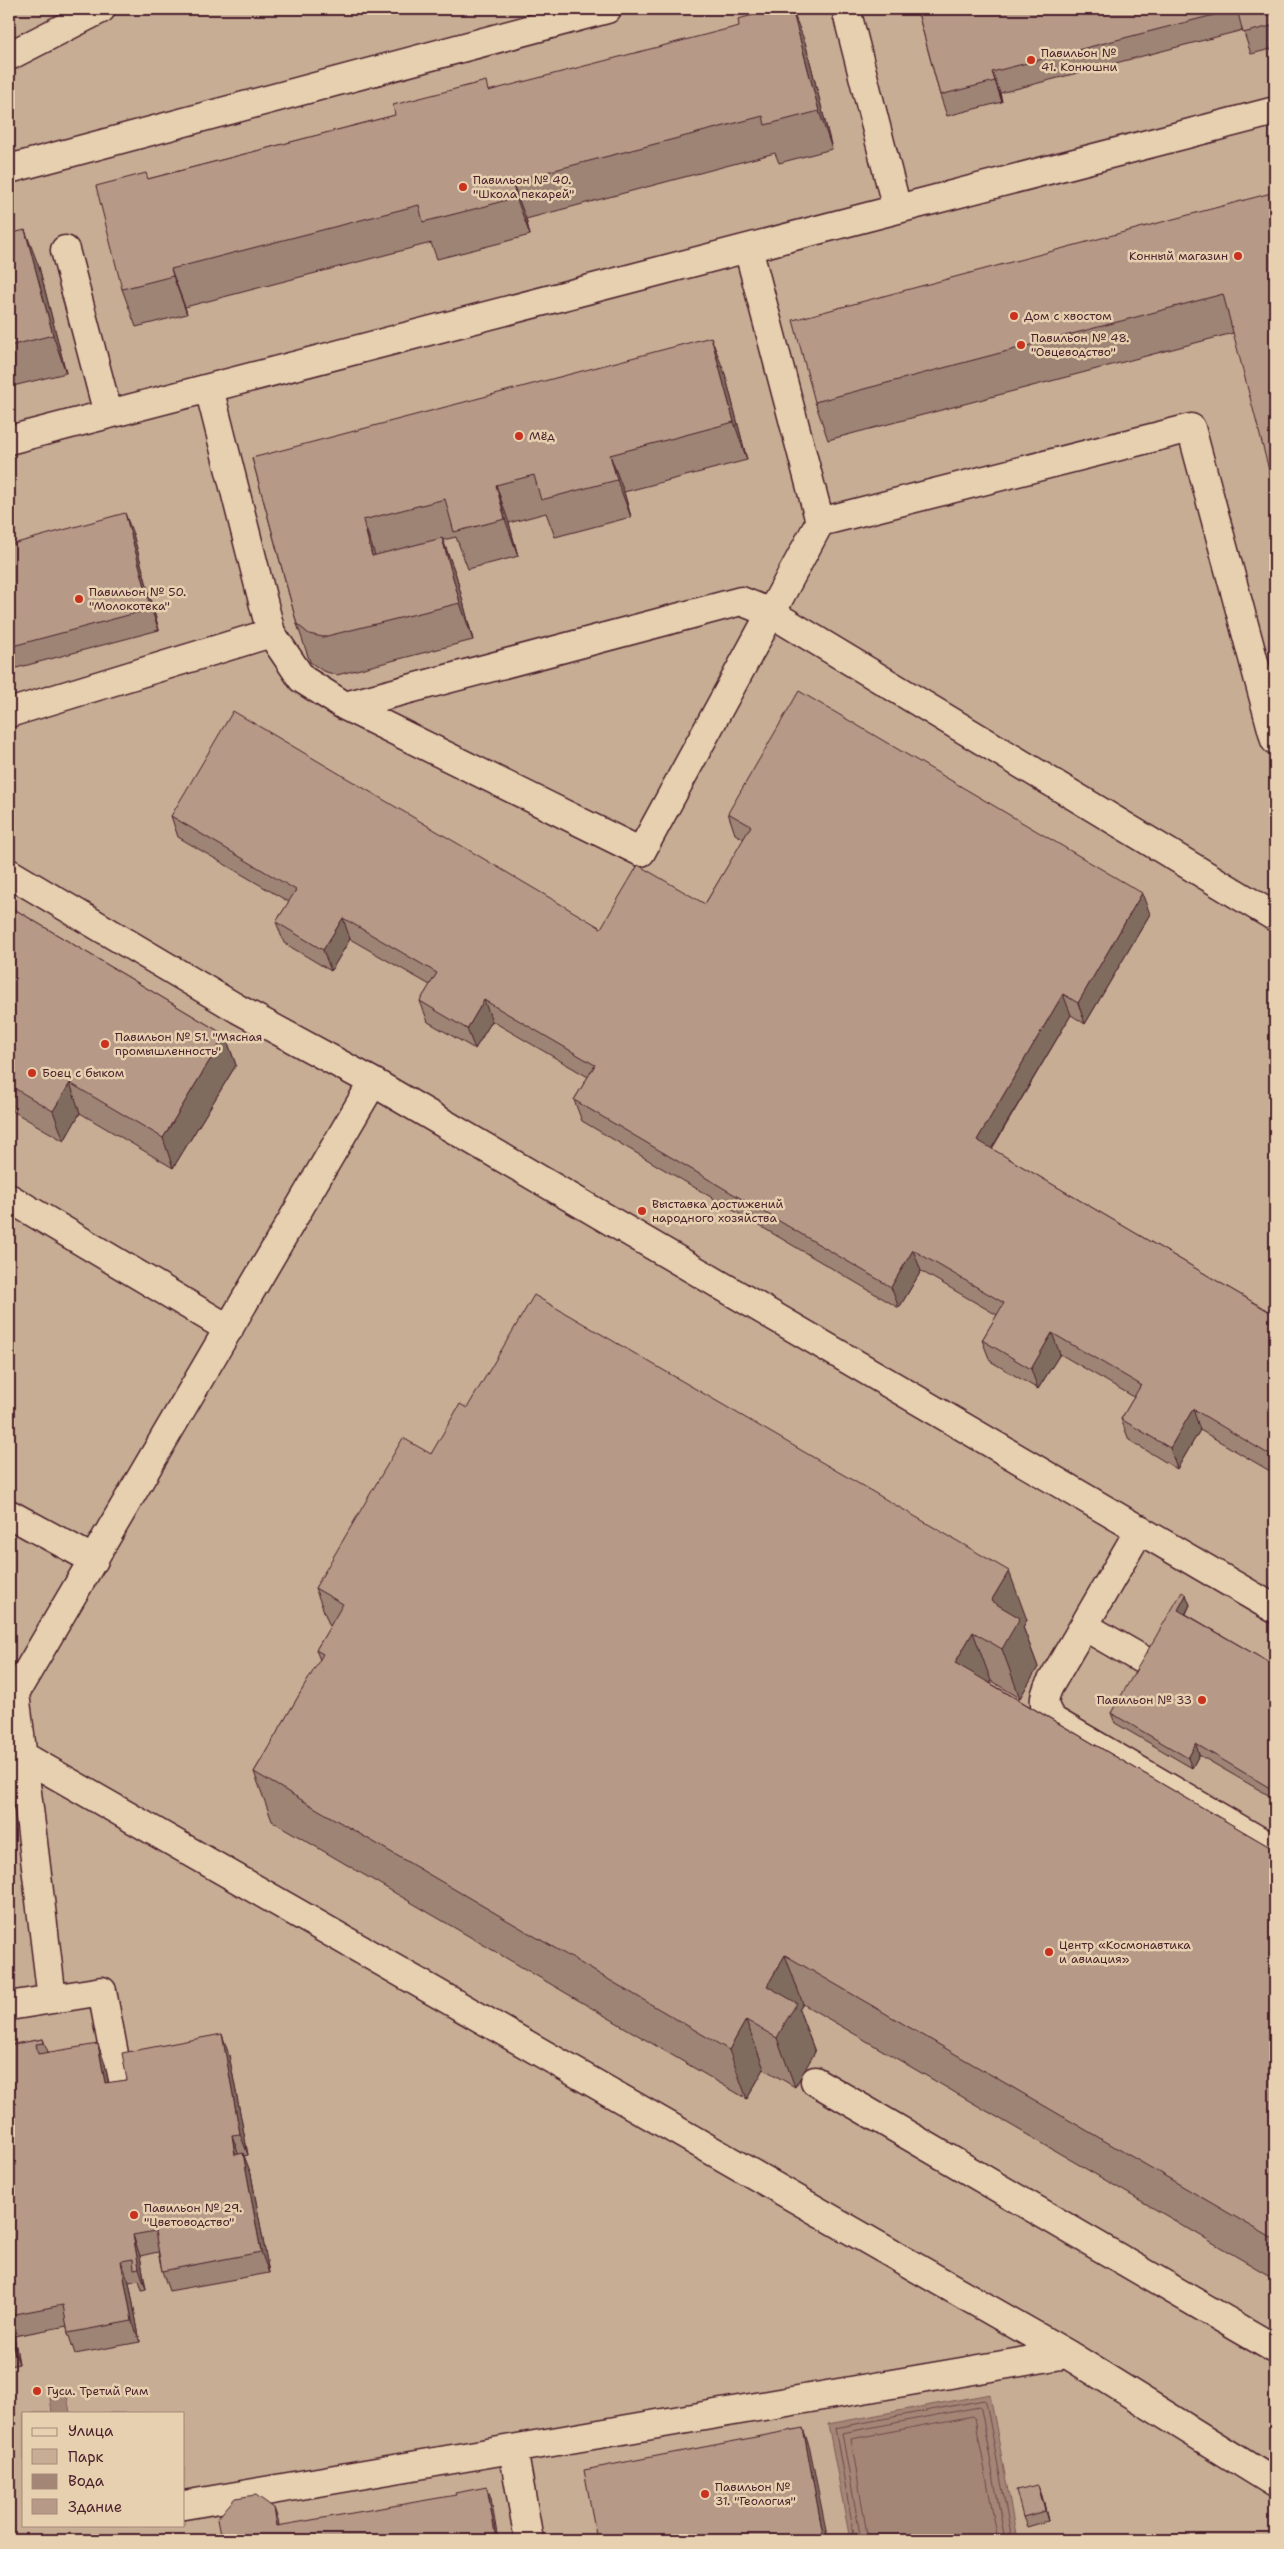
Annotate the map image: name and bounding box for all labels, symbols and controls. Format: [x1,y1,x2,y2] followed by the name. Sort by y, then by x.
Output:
[1041,45,1117,75] place label: Павильон № 41. Конюшни
[1025,54,1037,66] marker: Павильон № 41. Конюшни
[473,172,574,202] place label: Павильон № 40. "Школа пекарей"
[457,181,469,193] marker: Павильон № 40. "Школа пекарей"
[1129,248,1228,264] place label: Конный магазин
[1232,250,1244,262] marker: Конный магазин
[1024,308,1112,324] place label: Дом с хвостом
[1008,310,1020,322] marker: Дом с хвостом
[1031,330,1129,360] place label: Павильон № 48. "Овцеводство"
[1015,339,1027,351] marker: Павильон № 48. "Овцеводство"
[529,428,555,444] place label: Мёд
[513,430,525,442] marker: Мёд
[89,584,186,614] place label: Павильон № 50. "Молокотека"
[73,593,85,605] marker: Павильон № 50. "Молокотека"
[115,1029,262,1059] place label: Павильон № 51. "Мясная промышленность"
[99,1038,111,1050] marker: Павильон № 51. "Мясная промышленность"
[42,1065,124,1081] place label: Боец с быком
[26,1067,38,1079] marker: Боец с быком
[652,1196,783,1226] place label: Выставка достижений народного хозяйства
[636,1205,648,1217] marker: Выставка достижений народного хозяйства
[1097,1692,1192,1708] place label: Павильон № 33
[1196,1694,1208,1706] marker: Павильон № 33
[1059,1937,1191,1967] place label: Центр «Космонавтика и авиация»
[1043,1946,1055,1958] marker: Центр «Космонавтика и авиация»
[144,2200,242,2230] place label: Павильон № 29. "Цветоводство"
[128,2209,140,2221] marker: Павильон № 29. "Цветоводство"
[47,2383,148,2399] place label: Гуси. Третий Рим
[31,2385,43,2397] marker: Гуси. Третий Рим
[22,2412,185,2526] legend
[68,2421,114,2441] text: Улица
[68,2447,104,2467] text: Парк
[68,2471,105,2491] text: Вода
[715,2479,796,2509] place label: Павильон № 31. "Геология"
[699,2488,711,2500] marker: Павильон № 31. "Геология"
[68,2497,122,2517] text: Здание

